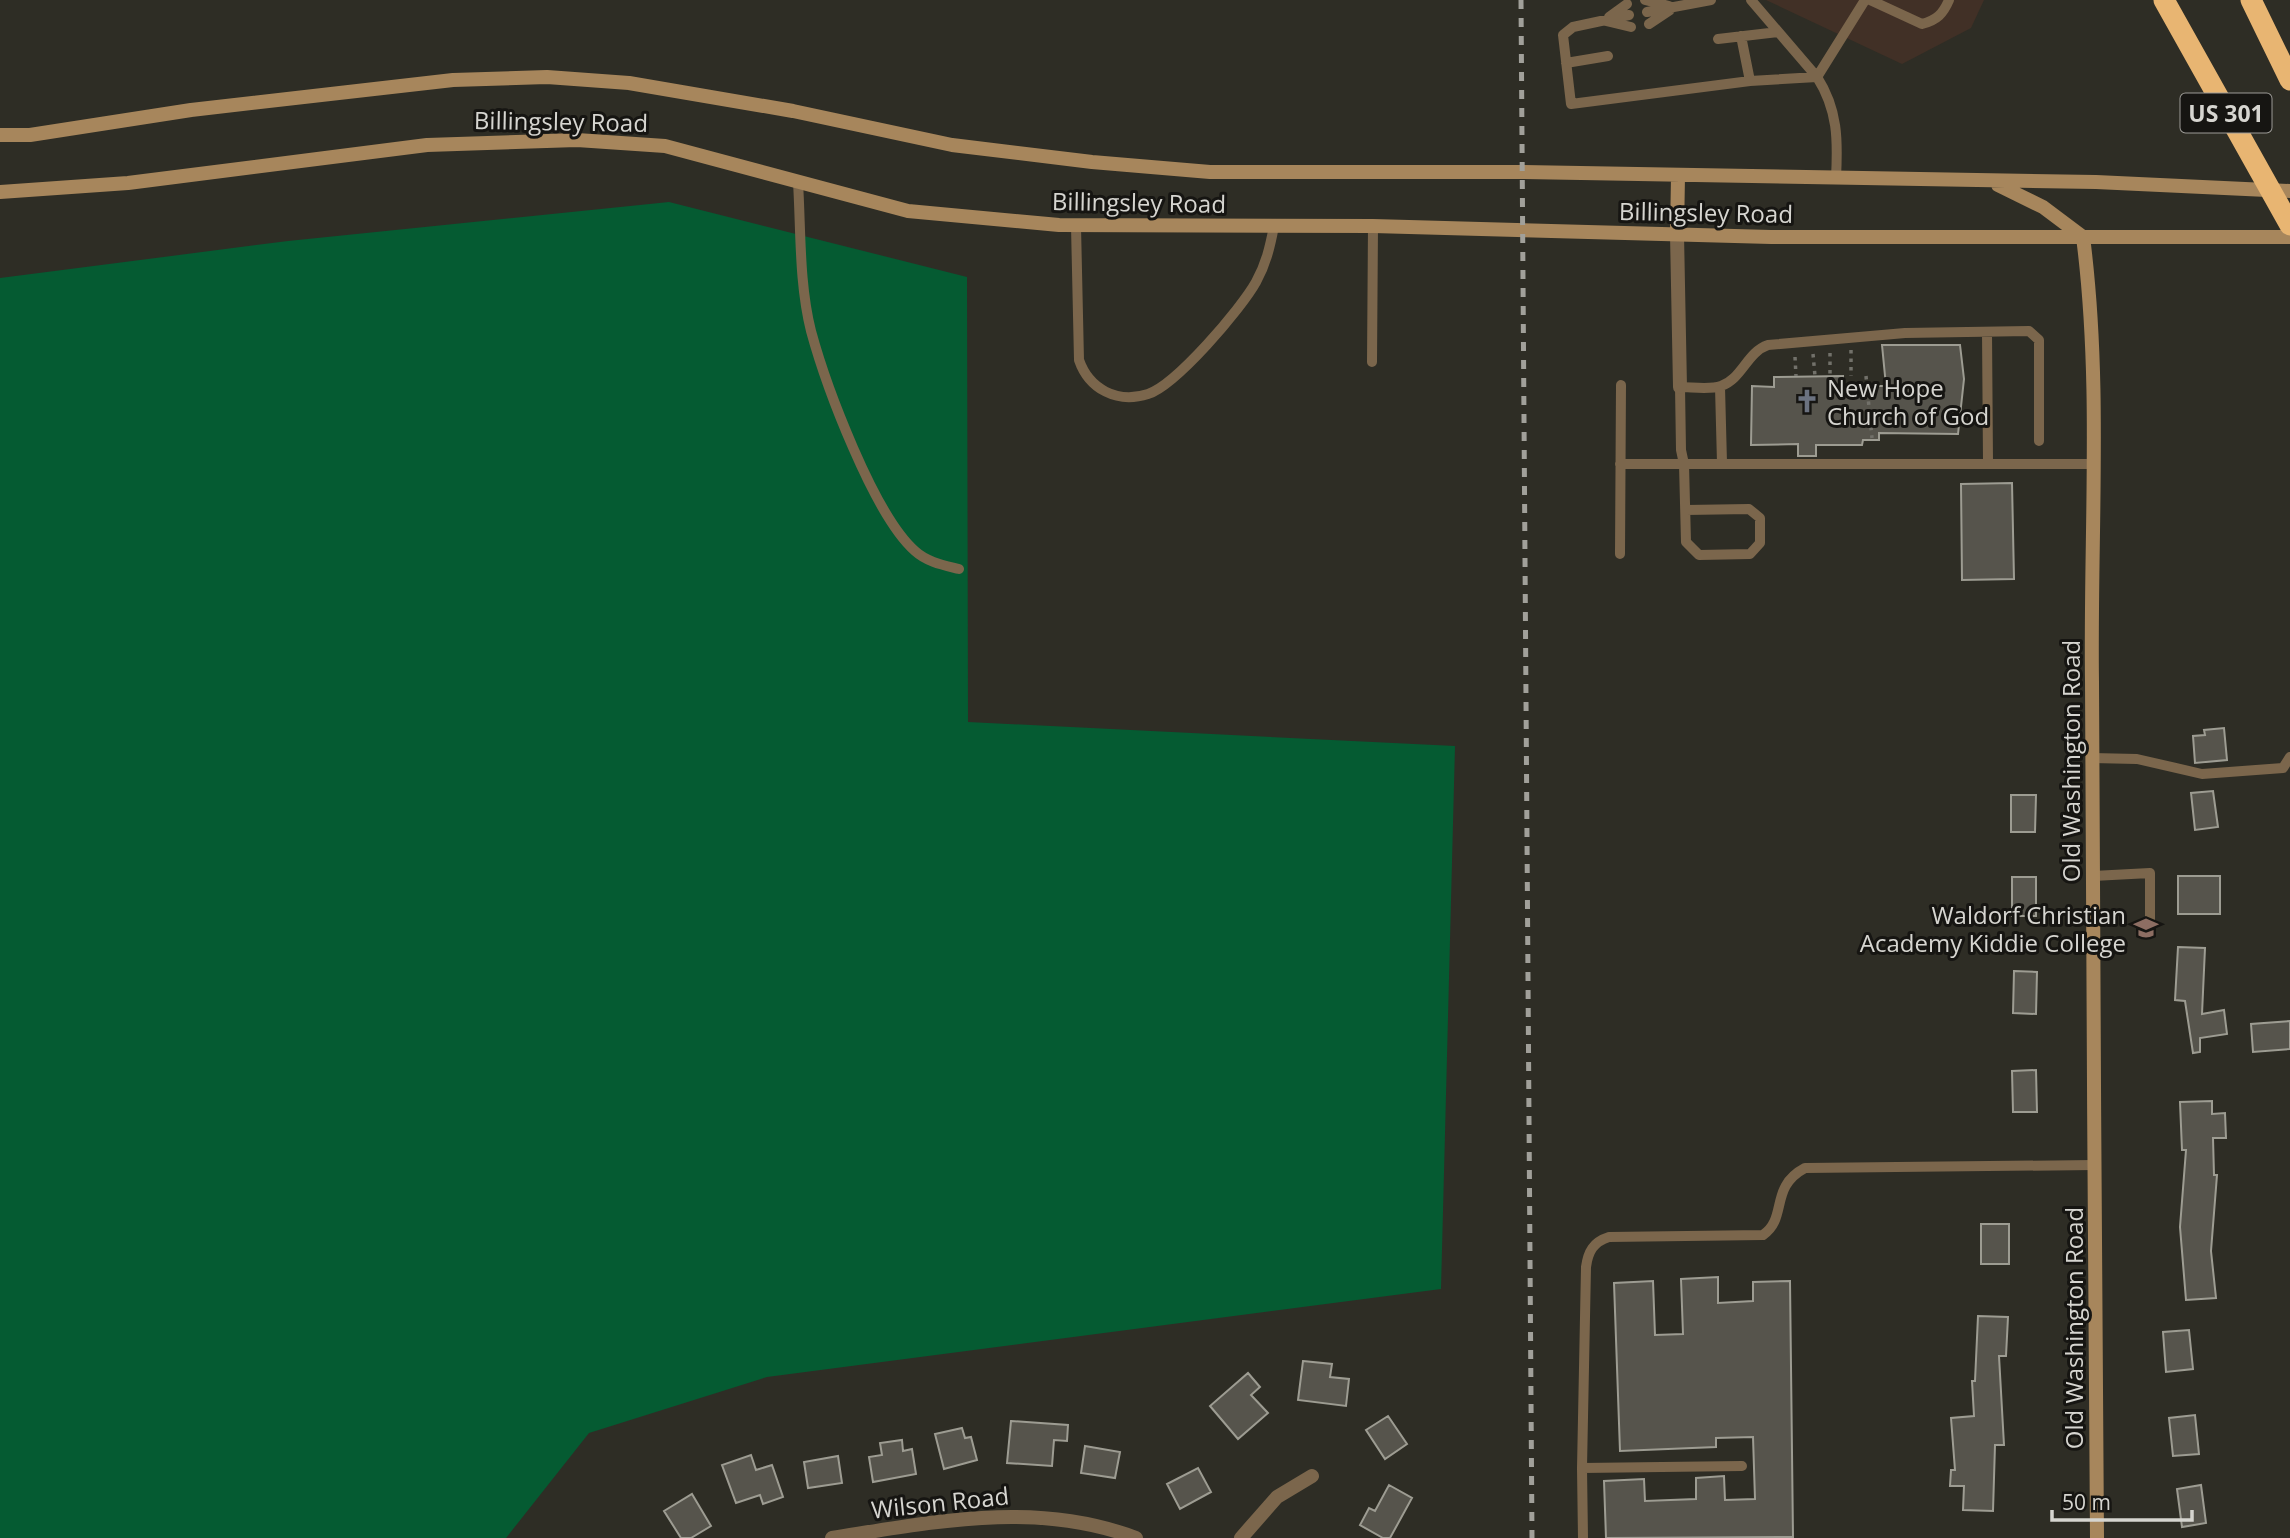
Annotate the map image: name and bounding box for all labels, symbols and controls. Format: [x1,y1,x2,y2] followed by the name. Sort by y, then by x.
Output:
[2180,94,2272,132] road number: US 301
[474,103,648,139] street label: Billingsley Road
[1052,184,1226,220] street label: Billingsley Road
[1619,194,1793,230] street label: Billingsley Road
[1827,371,1989,432] place label: New Hope Church of God
[1793,387,1821,415] church icon: New Hope Church of God
[2054,640,2087,882] street label: Old Washington Road
[1860,898,2126,959] place label: Waldorf Christian Academy Kiddie College
[2132,914,2160,942] school or university icon: Waldorf Christian Academy Kiddie College
[2057,1207,2090,1449] street label: Old Washington Road
[869,1478,1011,1526] street label: Wilson Road
[2052,1478,2192,1522] scale bar
[2062,1488,2111,1516] text: 50 m

